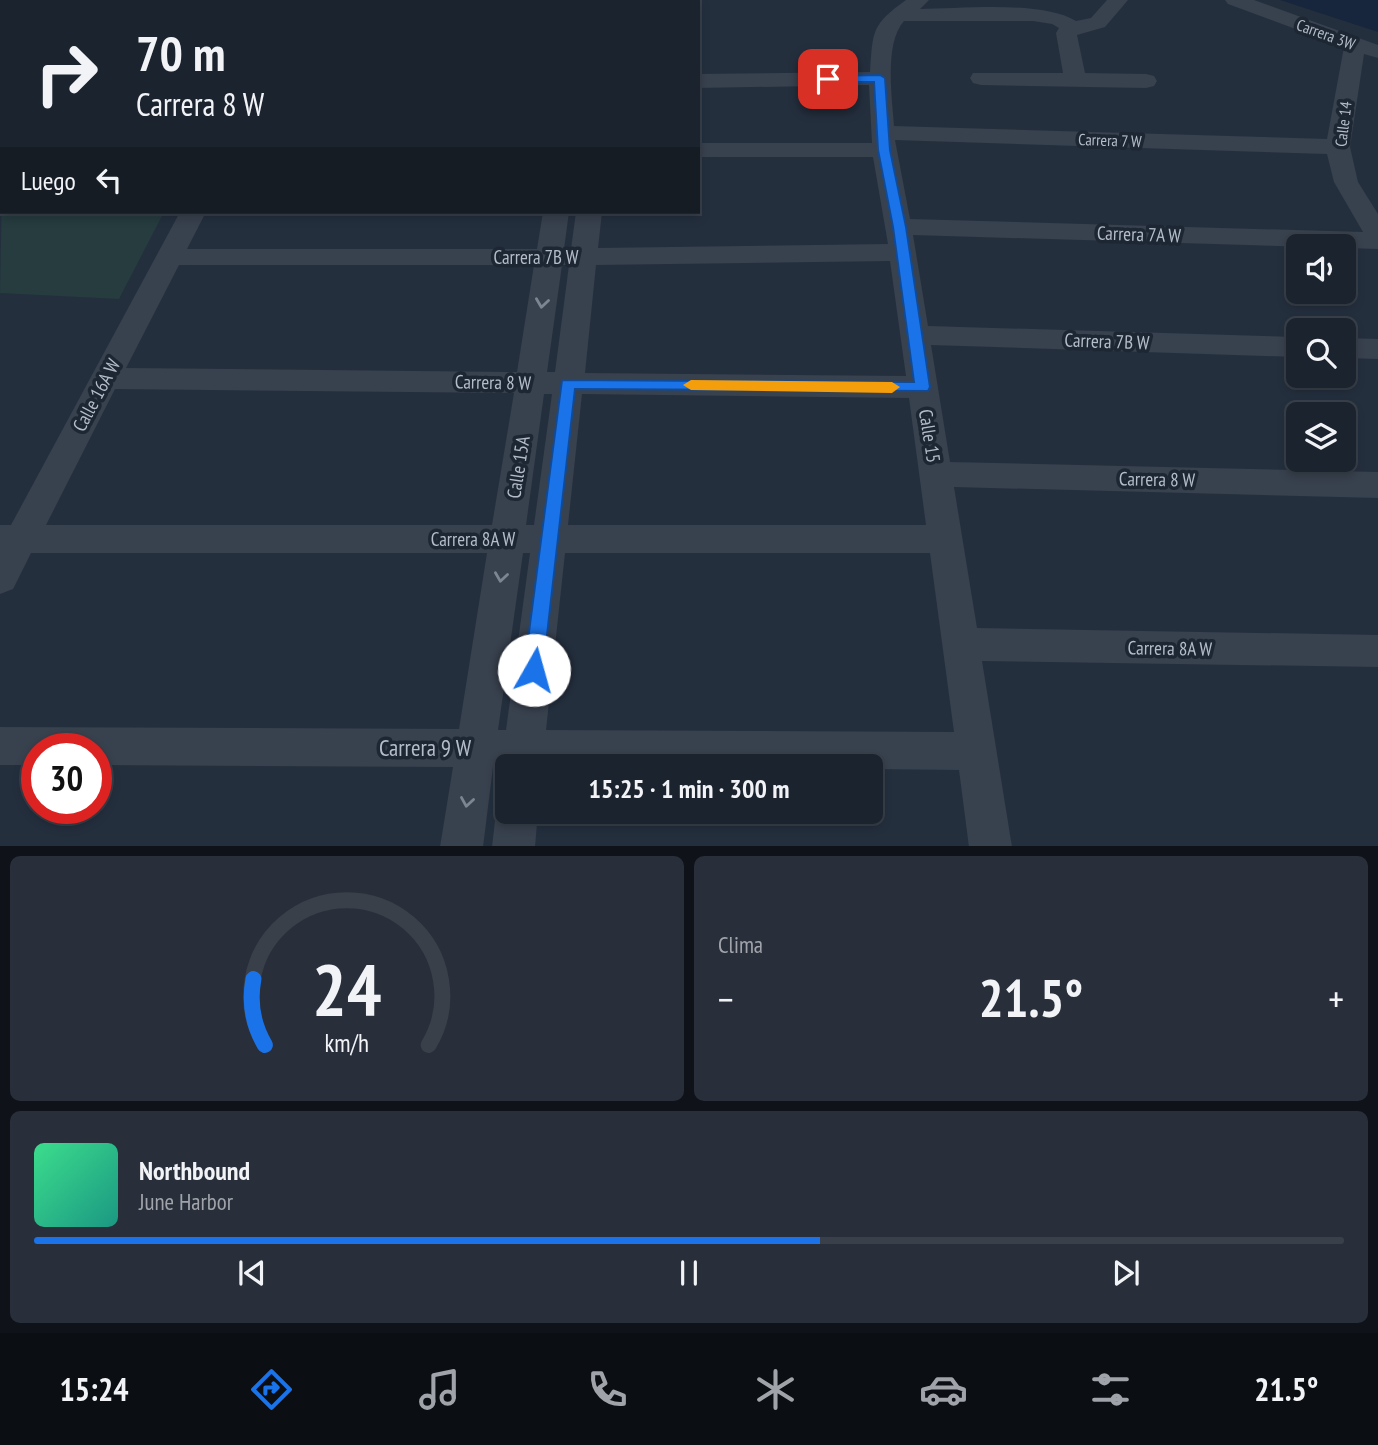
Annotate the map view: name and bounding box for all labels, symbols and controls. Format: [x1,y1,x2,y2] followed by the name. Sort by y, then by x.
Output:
[1294,14,1358,54] street label: Carrera 3W
[136,21,225,85] text: 70 m
[21,28,112,119] icon: right
[798,49,858,109] pin
[809,60,847,98] icon: arrive
[136,83,264,125] text: Carrera 8 W
[1330,100,1356,148] street label: Calle 14
[1078,129,1142,151] street label: Carrera 7 W
[90,161,128,199] icon: left
[21,164,76,197] text: Luego
[1096,221,1182,247] street label: Carrera 7A W
[1286,234,1356,472] map controls
[1286,234,1356,304] button: sound
[493,245,579,269] street label: Carrera 7B W
[535,298,550,309] one-way arrow
[1286,318,1356,388] button: search
[1064,328,1150,354] street label: Carrera 7B W
[67,354,125,435] street label: Calle 16A W
[455,369,532,395] street label: Carrera 8 W
[1286,402,1356,472] button: layers
[914,408,946,464] street label: Calle 15
[501,434,535,500] street label: Calle 15A
[1119,466,1196,492] street label: Carrera 8 W
[431,527,516,551] street label: Carrera 8A W
[494,571,509,583] one-way arrow
[497,633,571,707] position arrow
[1128,635,1213,661] street label: Carrera 8A W
[21,733,112,824] speed limit sign: 30
[379,733,472,762] street label: Carrera 9 W
[589,772,789,805] text: 15:25 · 1 min · 300 m
[460,796,475,808] one-way arrow
[718,930,763,959] text: Clima
[312,941,382,1035] text: 24
[979,964,1083,1031] text: 21.5°
[718,974,734,1023] text: −
[1328,974,1344,1023] text: +
[325,1026,369,1058] text: km/h
[139,1154,250,1187] text: Northbound
[139,1187,233,1216] text: June Harbor
[233,1254,271,1292] icon: previous
[670,1254,708,1292] icon: pause
[1107,1254,1145,1292] icon: next
[247,1365,296,1414] icon: directions
[415,1365,464,1414] icon: music
[583,1365,632,1414] icon: phone
[751,1365,800,1414] icon: climate
[919,1365,968,1414] icon: car
[1086,1365,1135,1414] icon: filters
[59,1368,129,1410] text: 15:24
[1254,1368,1319,1410] text: 21.5°

